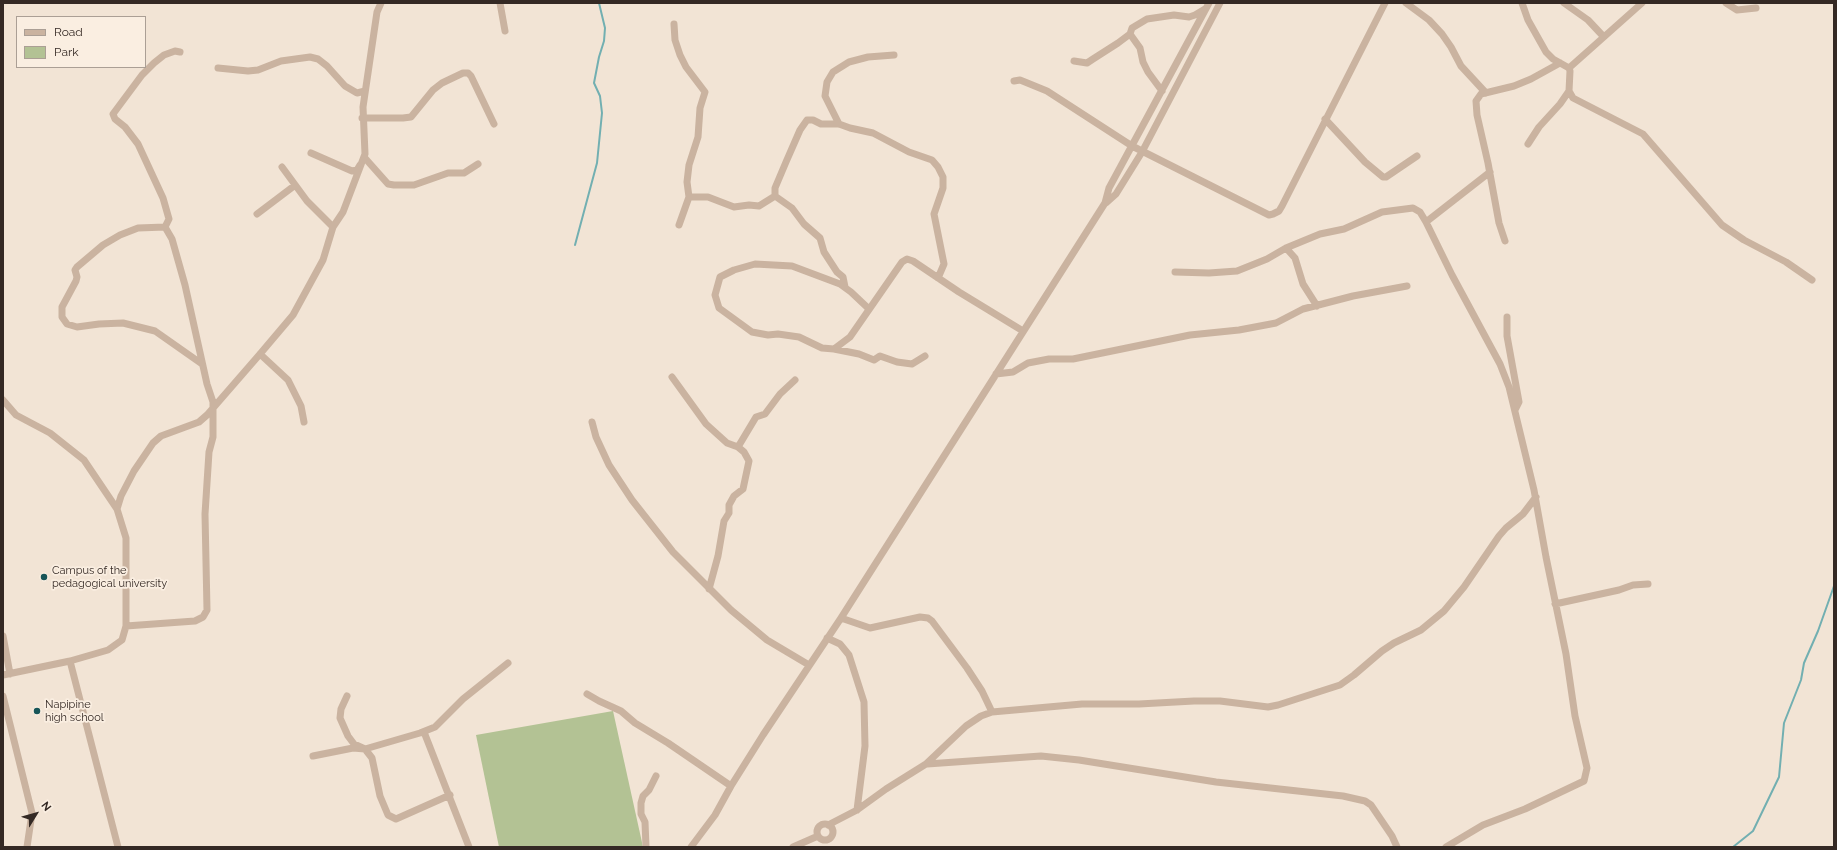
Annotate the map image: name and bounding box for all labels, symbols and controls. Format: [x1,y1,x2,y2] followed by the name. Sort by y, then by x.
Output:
[16,16,146,68] legend
[54,25,83,39] text: Road
[54,45,79,59] text: Park
[52,564,167,590] place label: Campus of the pedagogical university
[39,572,49,582] marker: Campus of the pedagogical university
[45,698,104,724] place label: Napipine high school
[32,706,42,716] marker: Napipine high school
[16,794,56,834] north arrow
[38,799,54,814] text: N

